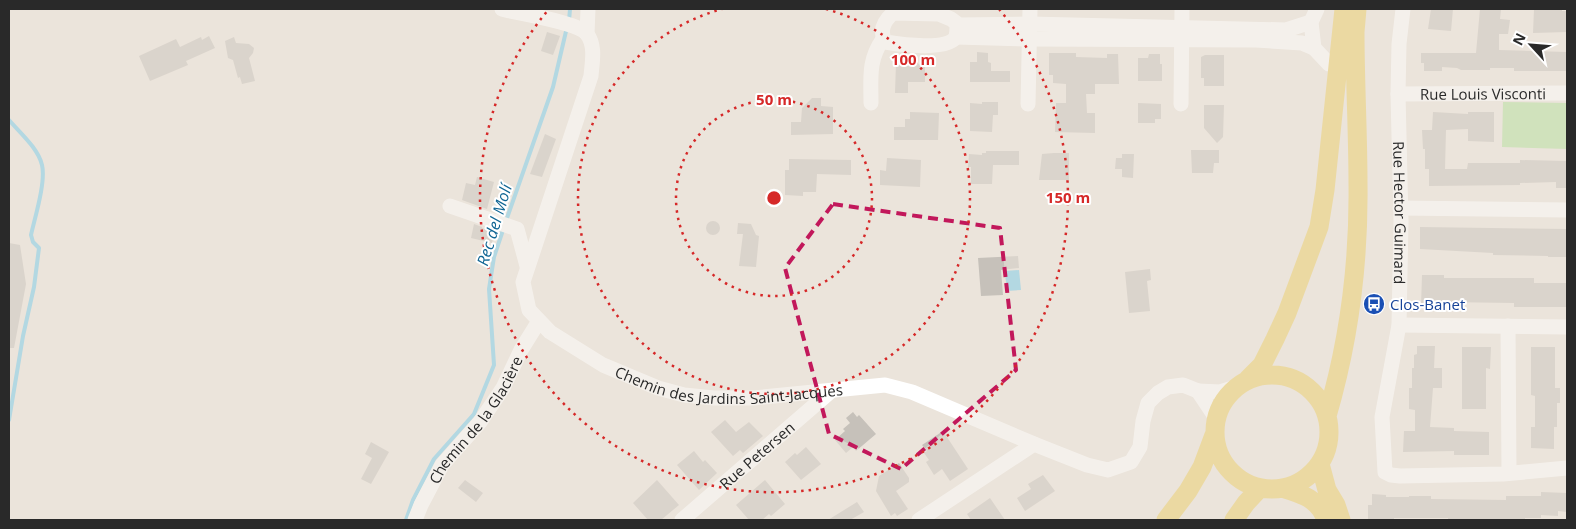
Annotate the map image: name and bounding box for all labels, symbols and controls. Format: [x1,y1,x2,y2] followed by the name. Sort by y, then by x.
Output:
[1506,20,1556,70] north arrow
[1508,30,1530,48] text: N
[891,49,935,69] text: 100 m
[1420,83,1546,104] street label: Rue Louis Visconti
[756,89,792,109] text: 50 m
[1389,141,1411,285] street label: Rue Hector Guimard
[471,180,517,269] water label: Rec del Molí
[1046,187,1090,207] text: 150 m
[765,189,783,207] centre of rings
[1362,292,1386,316] bus stop icon: Clos-Banet
[1390,294,1465,314] place label: Clos-Banet
[424,353,527,487] street label: Chemin de la Glacière
[612,361,844,408] street label: Chemin des Jardins Saint-Jacques
[715,417,799,493] street label: Rue Petersen

